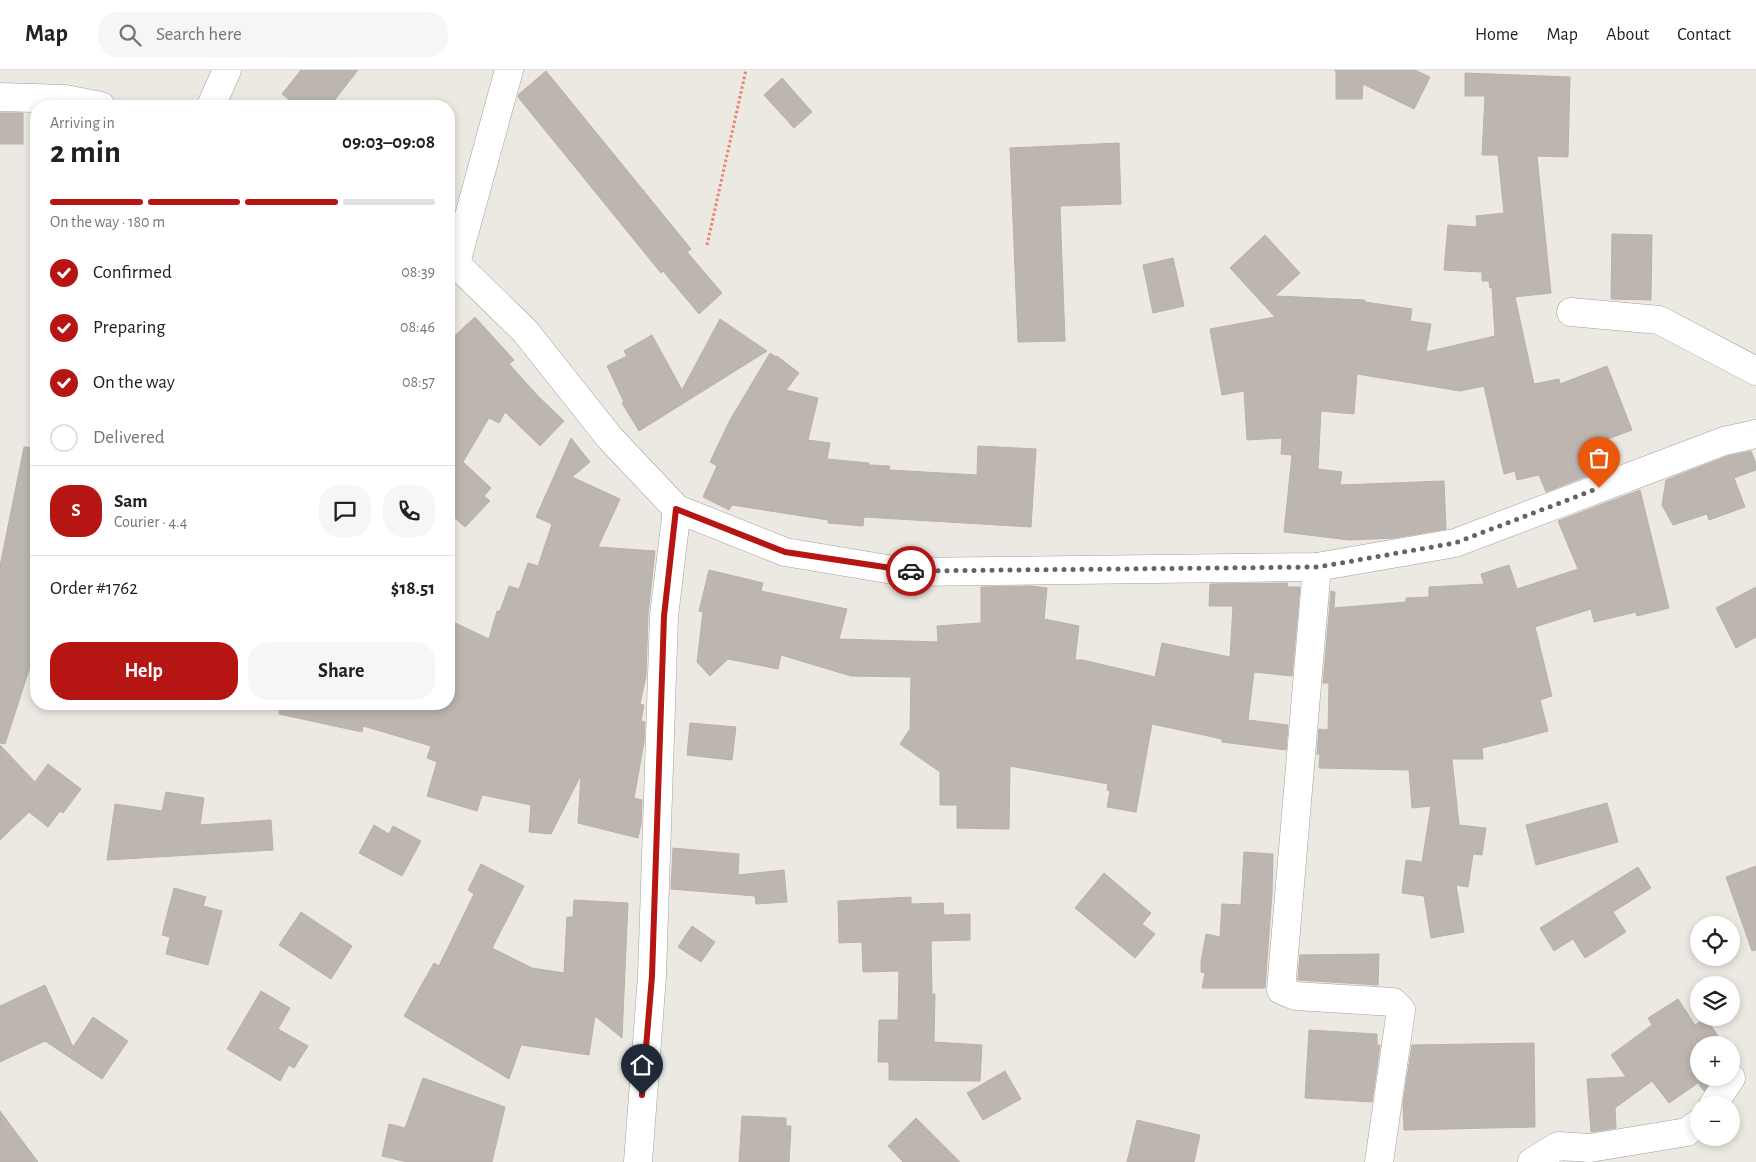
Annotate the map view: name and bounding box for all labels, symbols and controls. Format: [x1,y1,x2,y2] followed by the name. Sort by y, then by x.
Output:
[98,12,448,57] search box
[116,21,144,49] icon: search
[25,22,68,46] text: Map
[156,25,242,44] text: Search here
[1475,26,1518,44] text: Home
[1546,26,1578,44] text: Map
[1606,26,1649,44] text: About
[1677,26,1731,44] text: Contact
[50,115,115,131] text: Arriving in
[342,133,435,152] text: 09:03–09:08
[50,136,121,168] text: 2 min
[50,214,165,230] text: On the way · 180 m
[50,259,78,287] icon: check
[93,263,172,282] text: Confirmed
[401,264,435,280] text: 08:39
[50,314,78,342] icon: check
[93,318,166,337] text: Preparing
[400,319,435,335] text: 08:46
[50,369,78,397] icon: check
[93,373,175,392] text: On the way
[402,374,435,390] text: 08:57
[93,428,165,447] text: Delivered
[1578,437,1620,488] pin
[1585,444,1613,472] icon: bag
[319,485,371,537] button: chat
[383,485,435,537] button: phone
[114,492,148,511] text: Sam
[71,501,81,520] text: S
[114,514,187,530] text: Courier · 4.4
[886,546,936,596] courier
[897,557,925,585] icon: car
[50,579,138,598] text: Order #1762
[391,579,435,598] text: $18.51
[50,642,238,700] button: Help
[248,642,435,700] button: Share
[1690,916,1740,1146] map controls
[1690,916,1740,966] button: locate
[1690,976,1740,1026] button: layers
[1690,1036,1740,1086] button: +
[621,1044,663,1095] pin
[628,1051,656,1079] icon: home
[1690,1096,1740,1146] button: −

